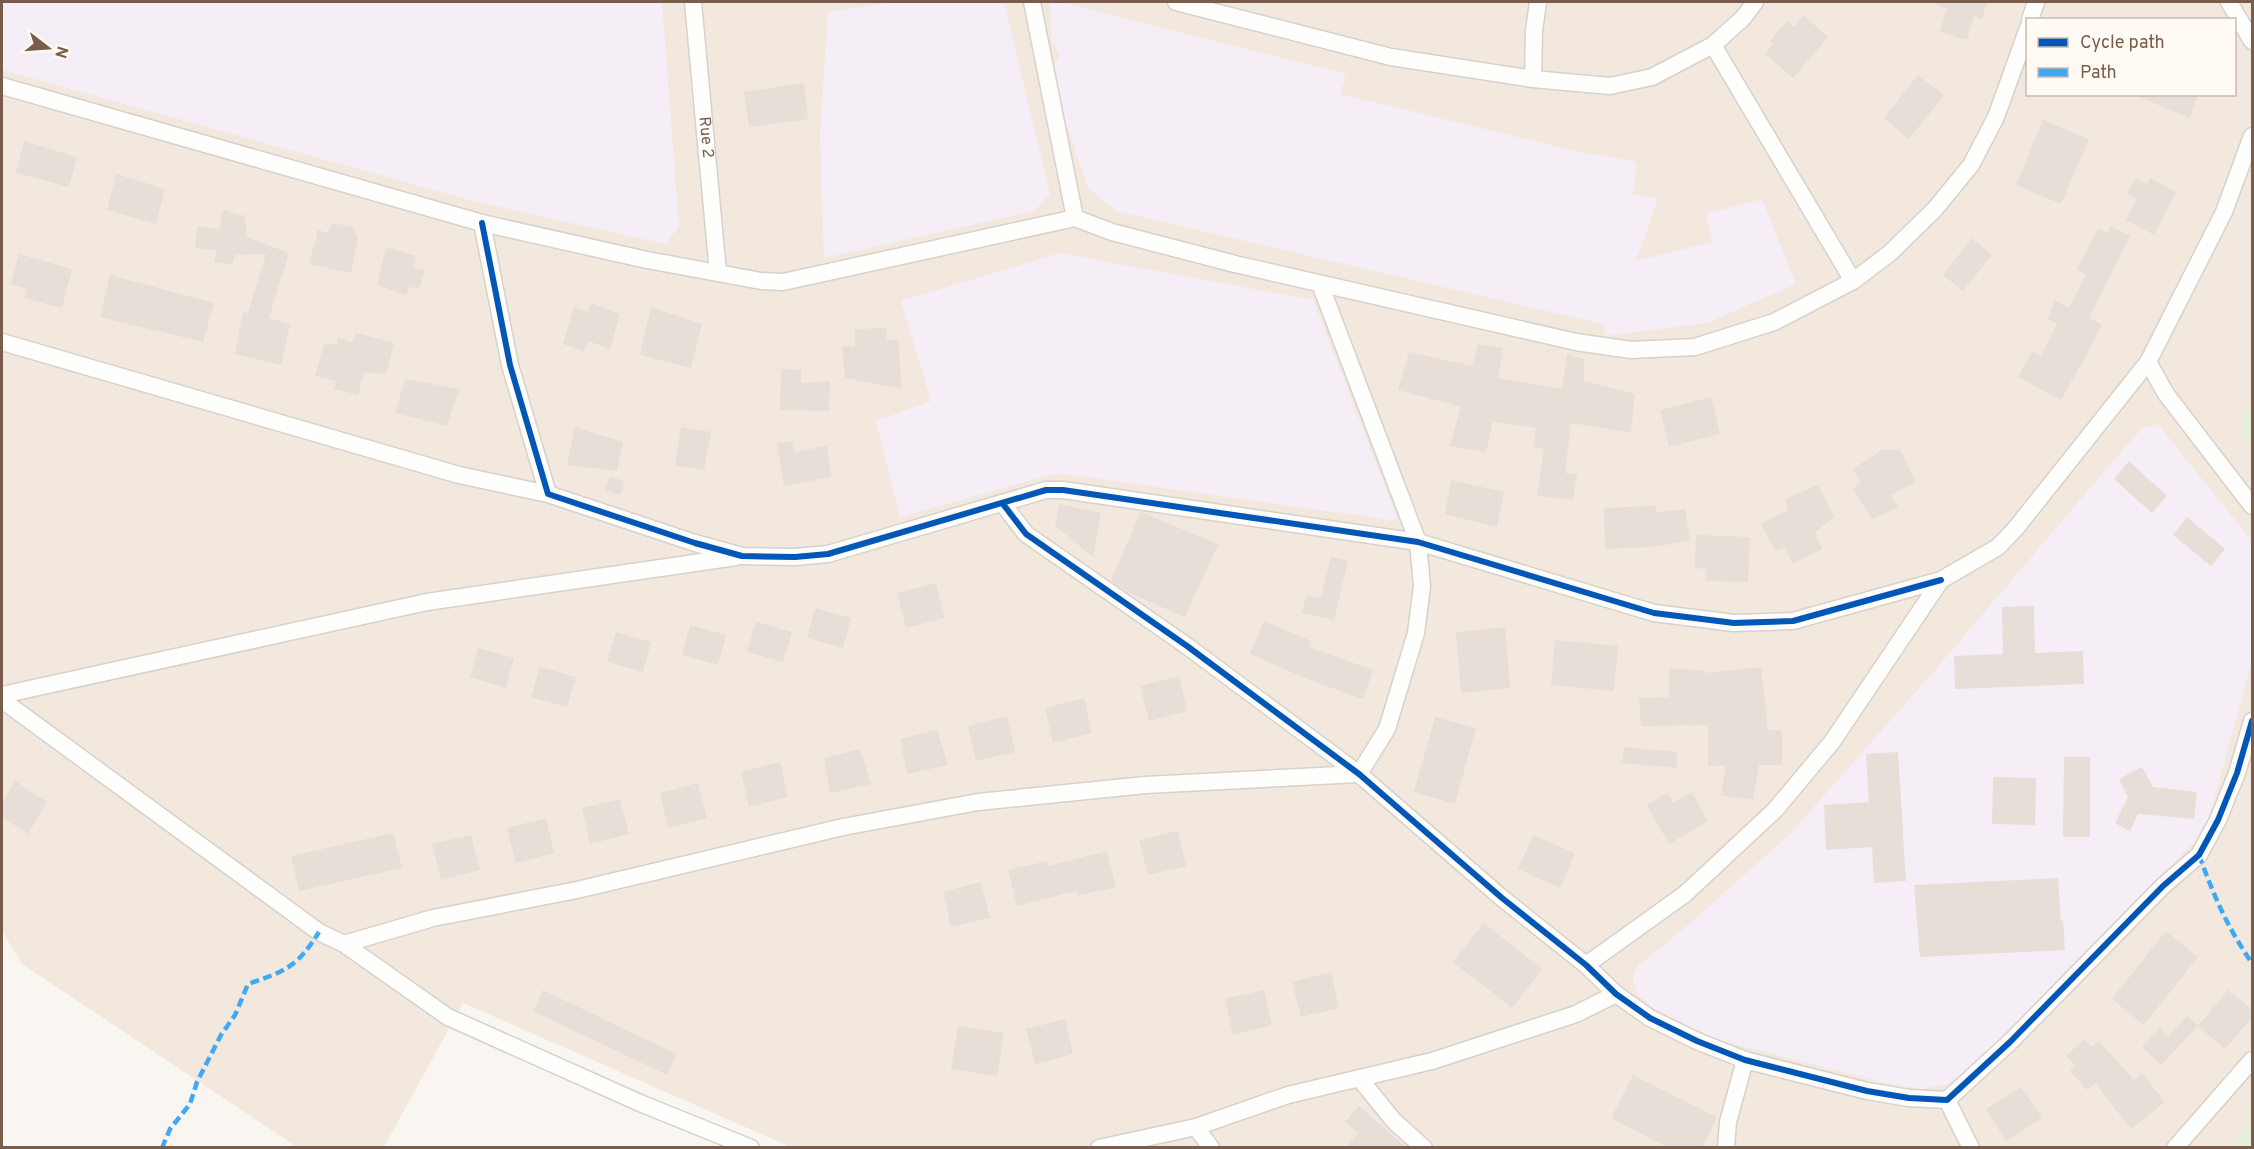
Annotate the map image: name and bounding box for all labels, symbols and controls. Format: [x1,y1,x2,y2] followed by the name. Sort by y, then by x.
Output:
[18,18,78,78] north arrow
[2026,18,2236,96] legend
[2080,32,2165,55] text: Cycle path
[49,43,72,60] text: N
[2080,62,2117,85] text: Path
[694,116,717,159] street label: Rue 2

